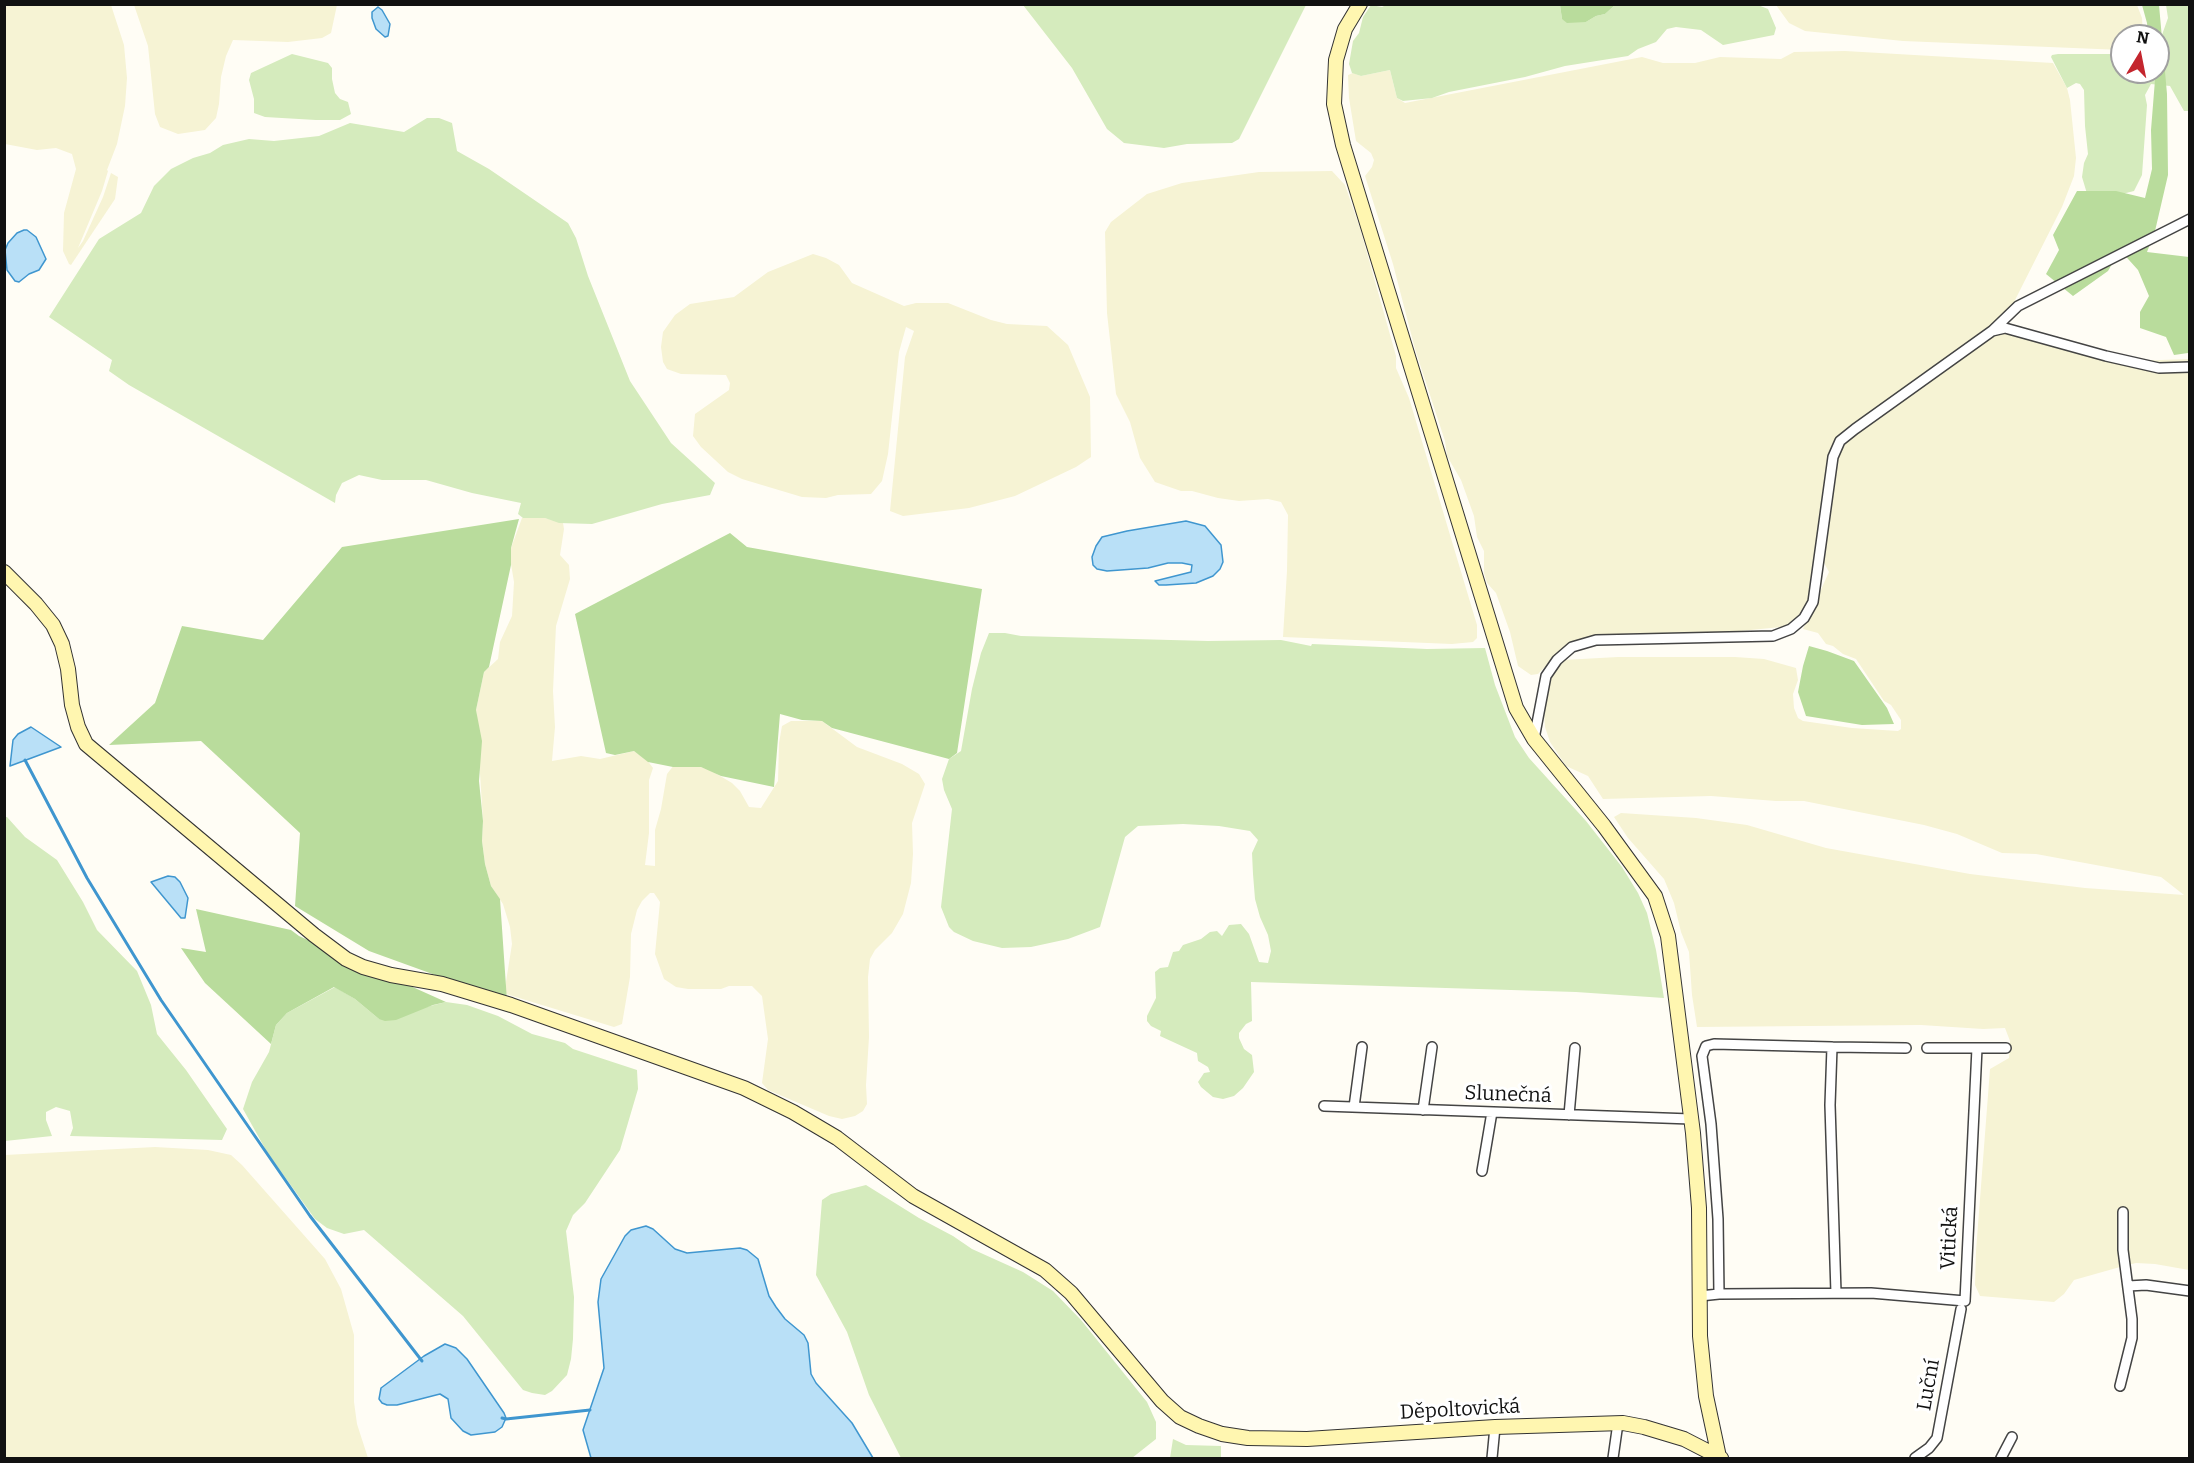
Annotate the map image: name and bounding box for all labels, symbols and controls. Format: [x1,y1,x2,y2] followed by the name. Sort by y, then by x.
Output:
[2110,24,2170,84] north arrow
[2135,27,2151,48] text: N
[1464,1081,1552,1109] street label: Slunečná
[1936,1206,1964,1270] street label: Vitická
[1913,1357,1945,1413] street label: Luční
[1399,1395,1521,1425] street label: Děpoltovická

